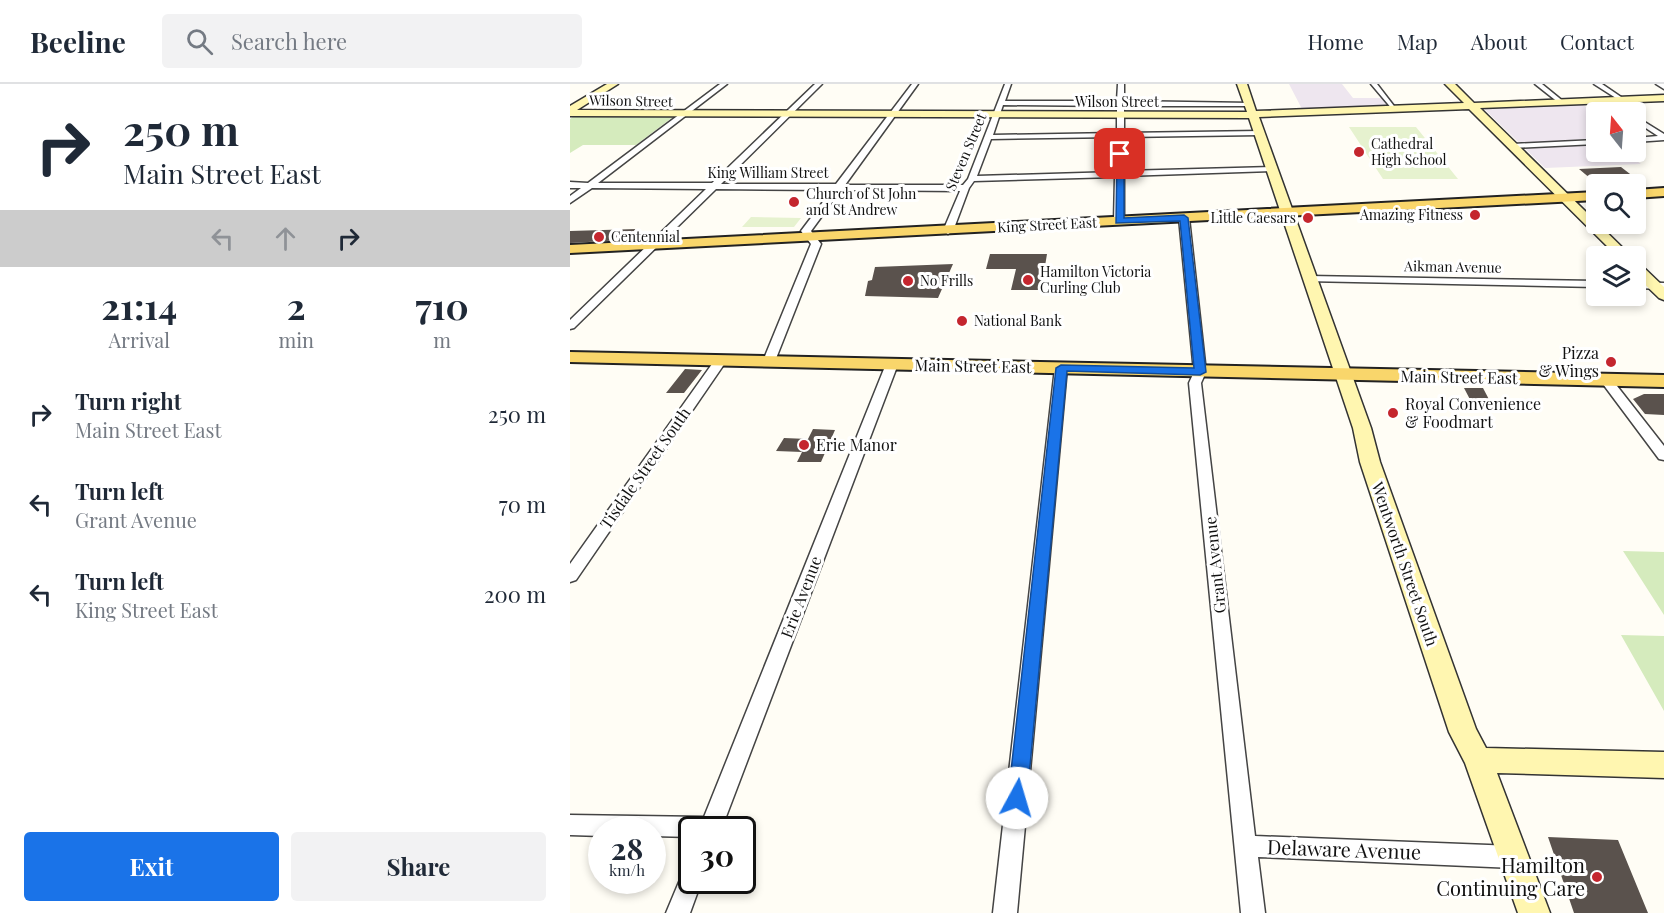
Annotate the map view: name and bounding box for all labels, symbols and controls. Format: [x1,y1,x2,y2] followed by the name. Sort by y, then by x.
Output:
[162,14,582,68] search box
[30,23,126,60] text: Beeline
[183,25,216,58] icon: search
[231,26,347,56] text: Search here
[1308,27,1364,55] text: Home
[1397,27,1438,55] text: Map
[1471,27,1527,55] text: About
[1560,27,1634,55] text: Contact
[588,90,674,111] street label: Wilson Street
[1074,92,1160,111] street label: Wilson Street
[123,101,239,157] text: 250 m
[1586,102,1646,162] north arrow
[1586,102,1646,306] map controls
[24,108,102,186] icon: right
[941,109,991,194] street label: Steven Street
[1094,128,1145,179] pin
[1371,134,1447,169] place label: Cathedral High School
[1103,137,1136,170] icon: arrive
[1352,145,1366,159] marker: Cathedral High School
[123,155,321,191] text: Main Street East
[708,163,830,182] street label: King William Street
[1586,174,1646,234] button: search
[806,184,917,219] place label: Church of St John and St Andrew
[787,195,801,209] marker: Church of St John and St Andrew
[1359,205,1463,224] place label: Amazing Fitness
[1210,208,1296,227] place label: Little Caesars
[1468,208,1482,222] marker: Amazing Fitness
[1301,211,1315,225] marker: Little Caesars
[997,212,1098,237] street label: King Street East
[206,222,239,255] icon: left
[269,222,302,255] icon: ahead
[332,222,365,255] icon: right
[611,227,680,246] place label: Centennial
[592,230,606,244] marker: Centennial
[1586,246,1646,306] button: layers
[1403,256,1502,277] street label: Aikman Avenue
[1040,262,1151,297] place label: Hamilton Victoria Curling Club
[920,271,973,290] place label: No Frills
[1021,273,1035,287] marker: Hamilton Victoria Curling Club
[901,274,915,288] marker: No Frills
[101,281,177,329] text: 21:14
[287,281,306,329] text: 2
[415,281,469,329] text: 710
[974,311,1062,330] place label: National Bank
[955,314,969,328] marker: National Bank
[108,326,170,353] text: Arrival
[278,326,314,353] text: min
[433,326,451,353] text: m
[1538,342,1599,381] place label: Pizza & Wings
[914,354,1032,377] street label: Main Street East
[1604,355,1618,369] marker: Pizza & Wings
[1400,365,1518,388] street label: Main Street East
[75,386,181,416] text: Turn right
[1405,393,1541,432] place label: Royal Convenience & Foodmart
[24,398,57,431] icon: right
[488,399,546,429] text: 250 m
[595,402,695,533] street label: Tisdale Street South
[1386,406,1400,420] marker: Royal Convenience & Foodmart
[75,416,222,443] text: Main Street East
[816,434,897,455] place label: Erie Manor
[797,438,811,452] marker: Erie Manor
[75,476,164,506] text: Turn left
[1367,478,1444,649] street label: Wentworth Street South
[24,488,57,521] icon: left
[499,489,546,519] text: 70 m
[75,506,197,533] text: Grant Avenue
[1199,515,1230,615] street label: Grant Avenue
[775,553,826,641] street label: Erie Avenue
[75,566,164,596] text: Turn left
[24,578,57,611] icon: left
[484,579,546,609] text: 200 m
[75,596,218,623] text: King Street East
[985,766,1049,830] position arrow
[678,816,756,894] speed limit sign: 30
[611,828,643,868] text: 28
[24,832,279,901] button: Exit
[291,832,546,901] button: Share
[1266,832,1422,865] street label: Delaware Avenue
[1436,851,1585,901] place label: Hamilton Continuing Care
[609,860,645,880] text: km/h
[1590,870,1604,884] marker: Hamilton Continuing Care

